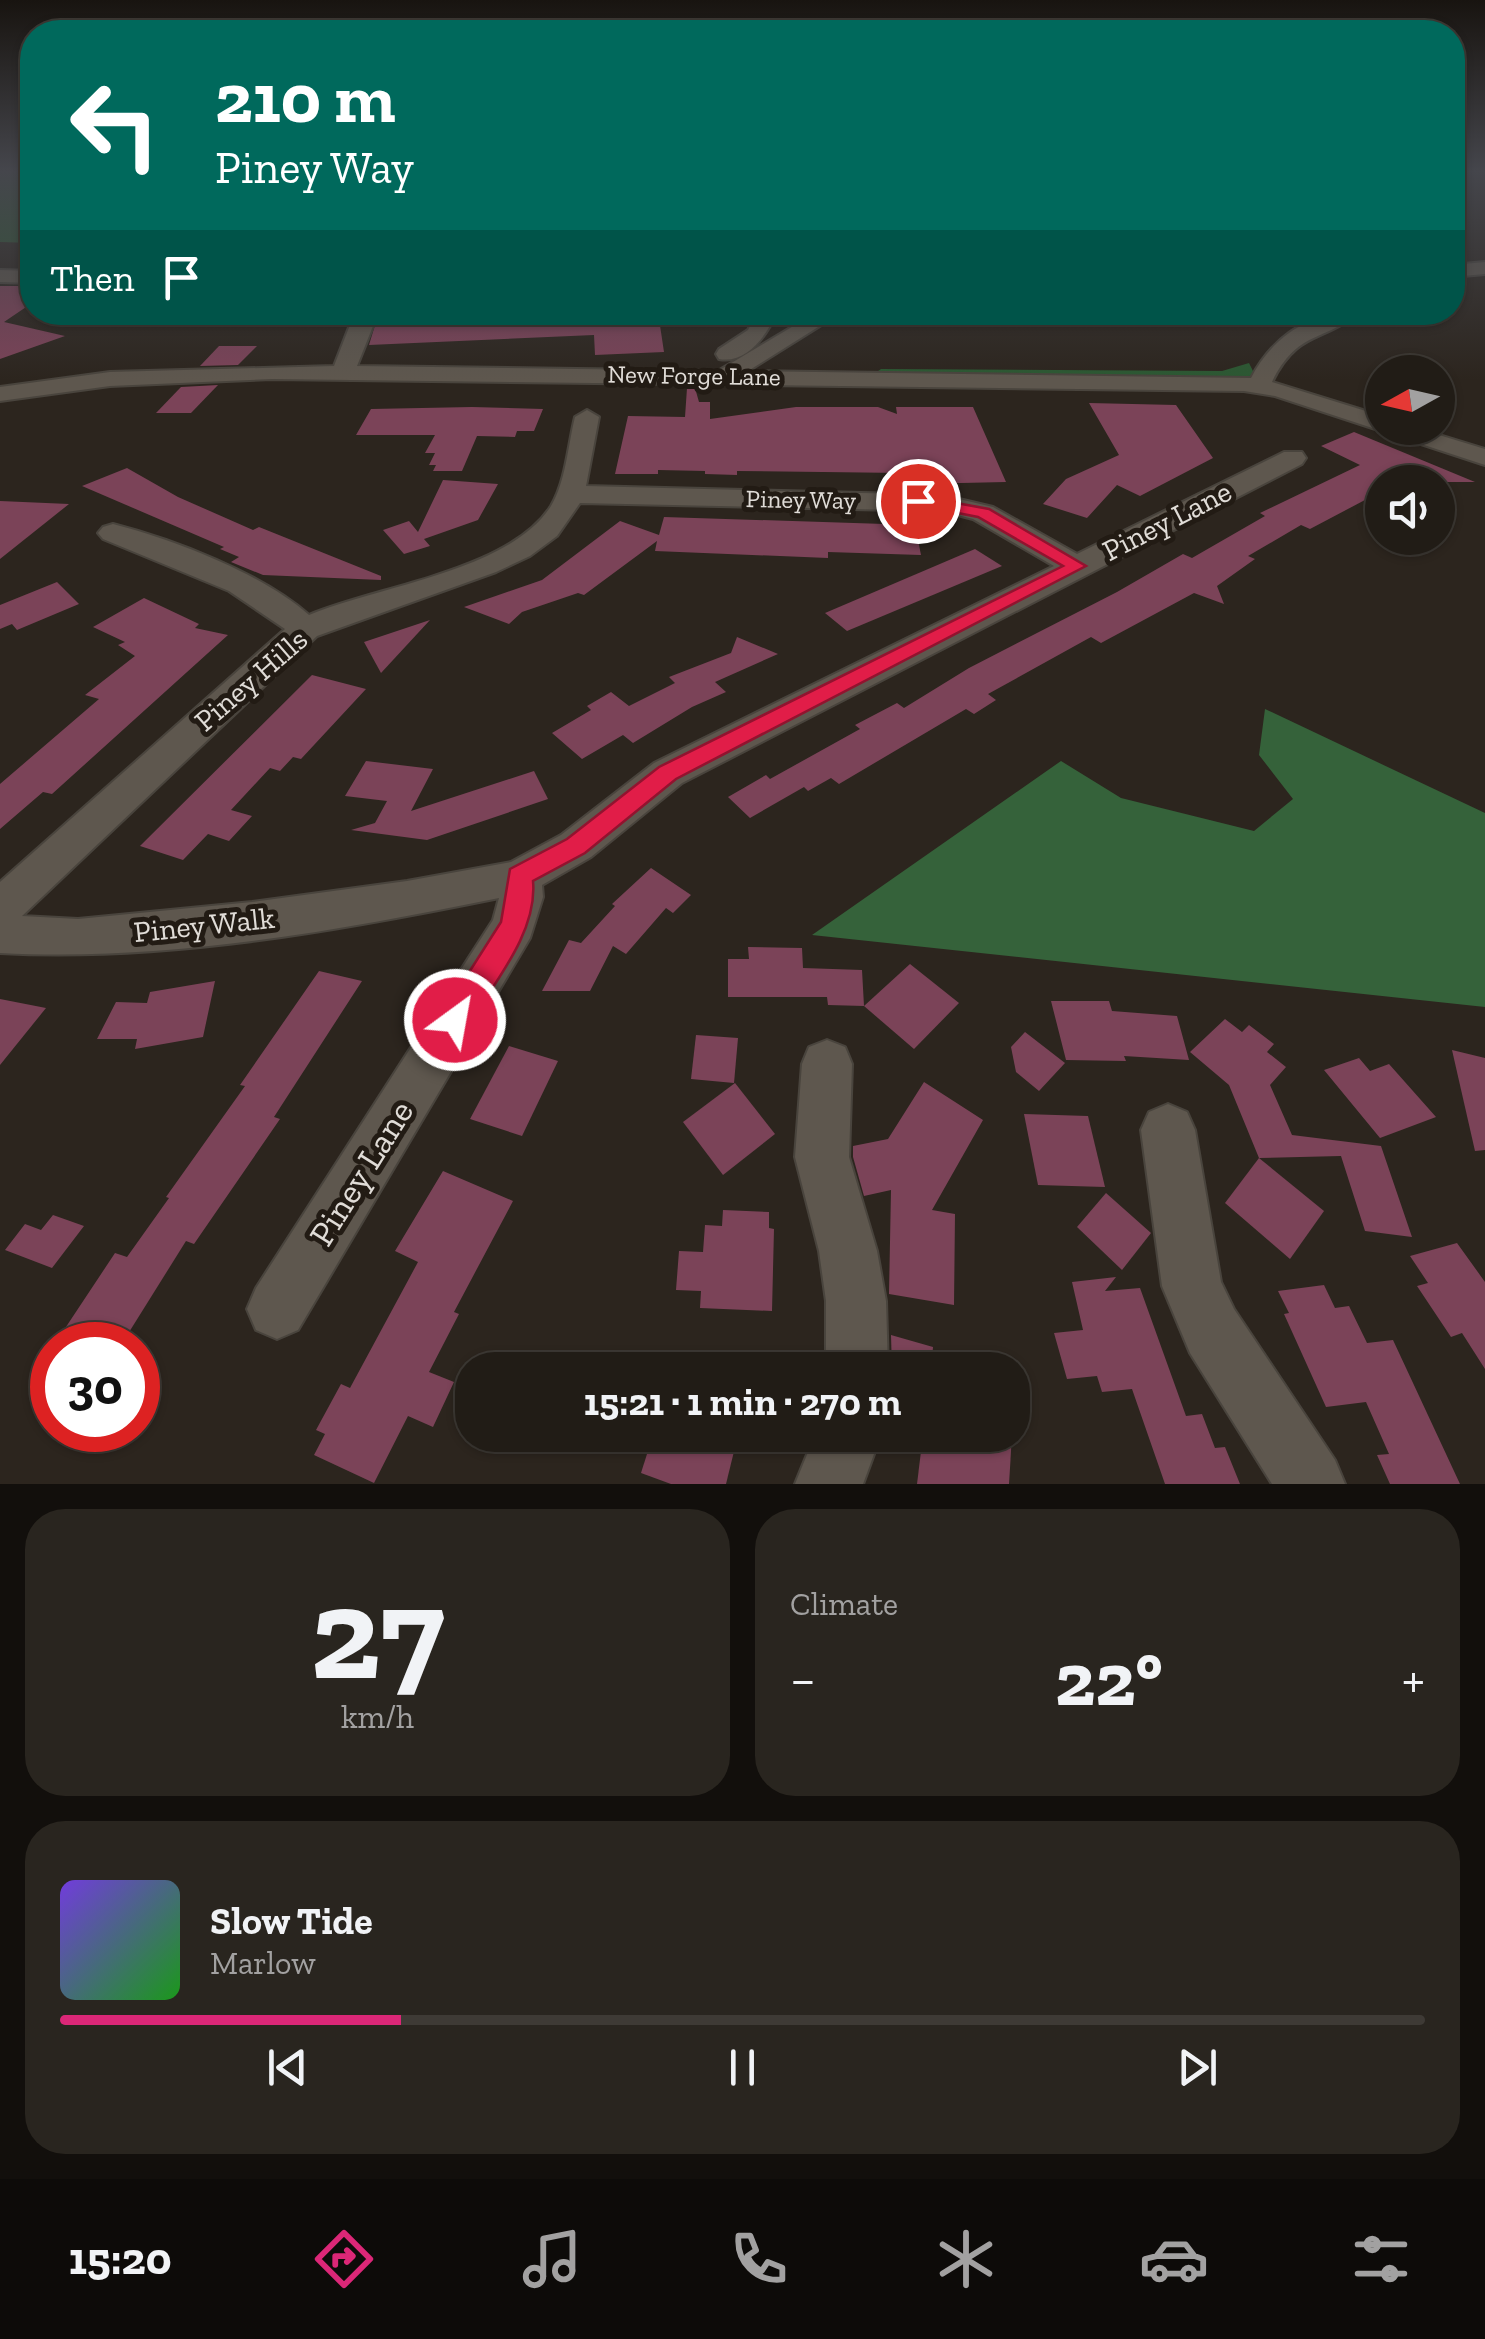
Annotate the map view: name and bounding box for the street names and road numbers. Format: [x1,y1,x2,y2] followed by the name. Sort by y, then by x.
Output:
[607,358,781,392] street label: New Forge Lane
[1096,473,1238,569] street label: Piney Lane
[745,483,857,515] street label: Piney Way
[187,621,315,739] street label: Piney Hills
[132,900,277,950] street label: Piney Walk
[300,1093,422,1253] street label: Piney Lane

